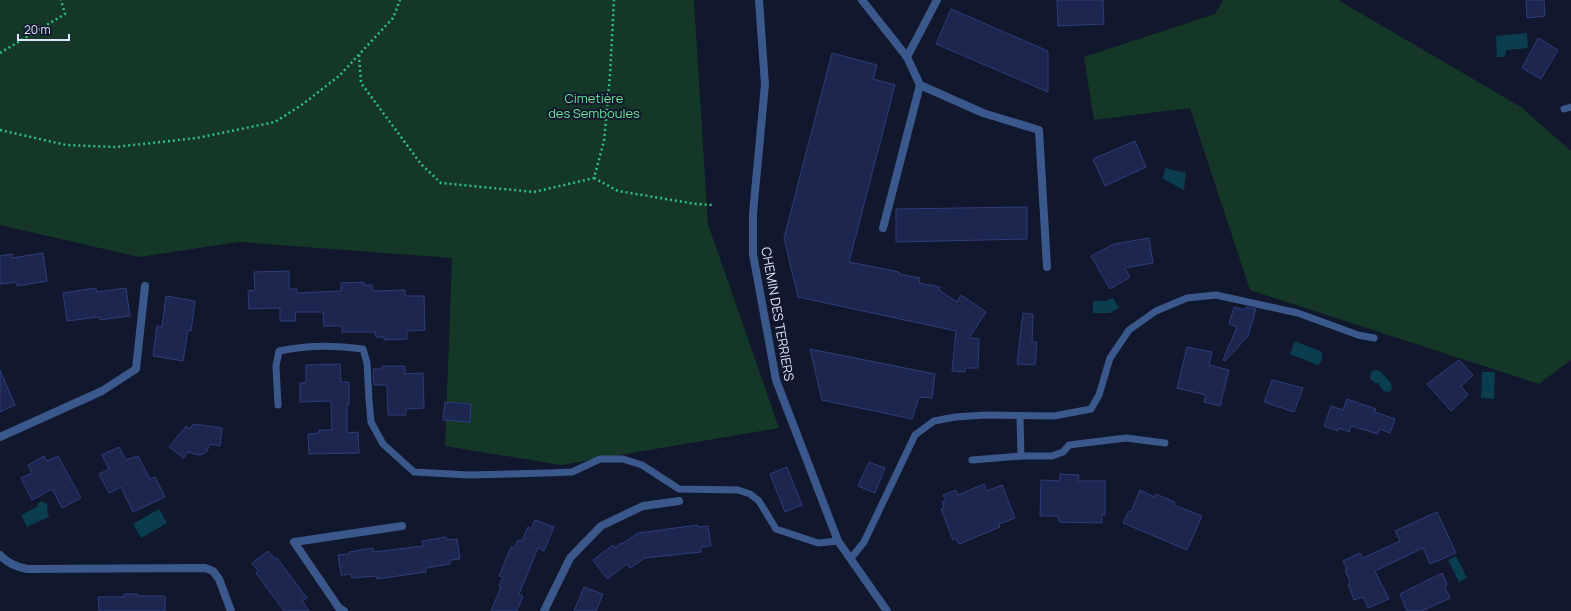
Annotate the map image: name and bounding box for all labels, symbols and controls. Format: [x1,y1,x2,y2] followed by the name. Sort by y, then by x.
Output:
[18,16,69,42] scale bar
[24,21,51,38] text: 20 m
[548,89,640,122] park label: Cimetière des Semboules
[757,246,799,382] street label: CHEMIN DES TERRIERS

